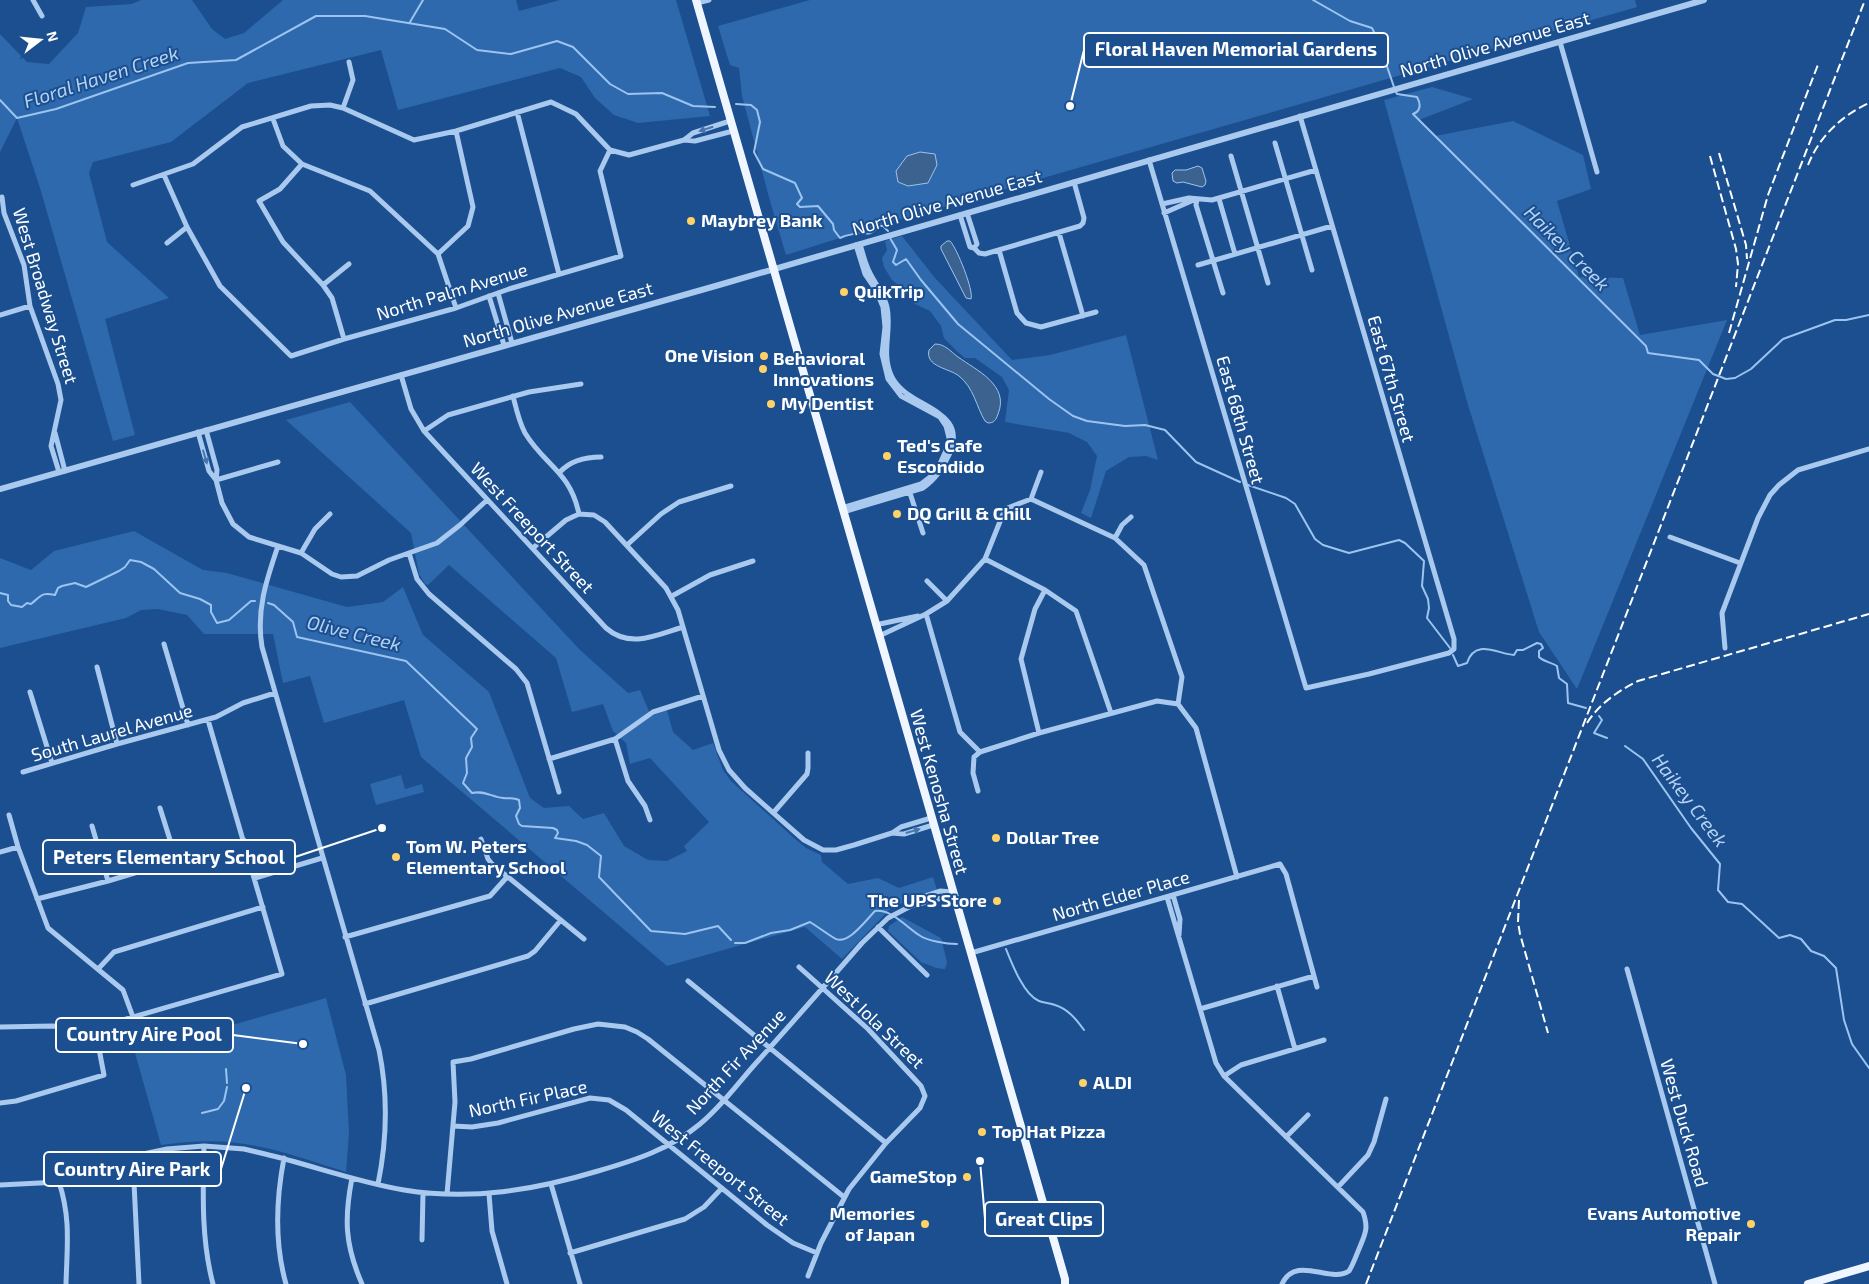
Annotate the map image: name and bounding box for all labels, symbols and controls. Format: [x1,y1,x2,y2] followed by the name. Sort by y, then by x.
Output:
[1397,6,1592,82] street label: North Olive Avenue East
[15,15,65,65] north arrow
[43,29,63,43] text: N
[1084,33,1388,67] callout: Floral Haven Memorial Gardens
[1095,37,1377,60] text: Floral Haven Memorial Gardens
[20,41,181,112] water label: Floral Haven Creek
[698,125,713,133] one-way arrow
[849,164,1044,240] street label: North Olive Avenue East
[1519,200,1615,296] water label: Haikey Creek
[9,205,83,386] street label: West Broadway Street
[701,209,822,231] place label: Maybrey Bank
[685,215,697,227] marker: Maybrey Bank
[373,258,530,325] street label: North Palm Avenue
[460,276,655,352] street label: North Olive Avenue East
[854,280,924,302] place label: QuikTrip
[838,286,850,298] marker: QuikTrip
[1363,313,1421,445] street label: East 67th Street
[665,344,754,366] place label: One Vision
[773,347,874,390] place label: Behavioral Innovations
[758,350,770,362] marker: One Vision
[1212,353,1270,487] street label: East 68th Street
[757,363,769,375] marker: Behavioral Innovations
[781,392,874,414] place label: My Dentist
[765,398,777,410] marker: My Dentist
[897,434,985,477] place label: Ted's Cafe Escondido
[202,450,210,465] one-way arrow
[881,450,893,462] marker: Ted's Cafe Escondido
[466,457,599,597] street label: West Freeport Street
[907,502,1031,524] place label: DQ Grill & Chill
[891,508,903,520] marker: DQ Grill & Chill
[305,610,404,655] water label: Olive Creek
[29,698,195,766] street label: South Laurel Avenue
[906,707,974,877] street label: West Kenosha Street
[1647,748,1733,852] water label: Haikey Creek
[1006,826,1099,848] place label: Dollar Tree
[905,827,920,835] one-way arrow
[990,832,1002,844] marker: Dollar Tree
[406,835,566,878] place label: Tom W. Peters Elementary School
[43,840,295,874] callout: Peters Elementary School
[53,845,286,869] text: Peters Elementary School
[390,851,402,863] marker: Tom W. Peters Elementary School
[1049,865,1192,925] street label: North Elder Place
[867,889,987,911] place label: The UPS Store
[991,895,1003,907] marker: The UPS Store
[820,966,929,1073] street label: West Iola Street
[681,1004,790,1119] street label: North Fir Avenue
[56,1018,233,1052] callout: Country Aire Pool
[66,1022,223,1046] text: Country Aire Pool
[1656,1056,1714,1189] street label: West Duck Road
[1093,1071,1132,1093] place label: ALDI
[466,1075,589,1121] street label: North Fir Place
[1077,1077,1089,1089] marker: ALDI
[647,1105,794,1230] street label: West Freeport Street
[992,1120,1106,1142] place label: Top Hat Pizza
[976,1126,988,1138] marker: Top Hat Pizza
[44,1152,221,1186] callout: Country Aire Park
[54,1157,211,1181] text: Country Aire Park
[870,1165,957,1187] place label: GameStop
[961,1171,973,1183] marker: GameStop
[830,1202,915,1245] place label: Memories of Japan
[985,1202,1103,1236] callout: Great Clips
[1587,1202,1741,1245] place label: Evans Automotive Repair
[995,1207,1093,1230] text: Great Clips
[919,1218,931,1230] marker: Memories of Japan
[1745,1218,1757,1230] marker: Evans Automotive Repair

